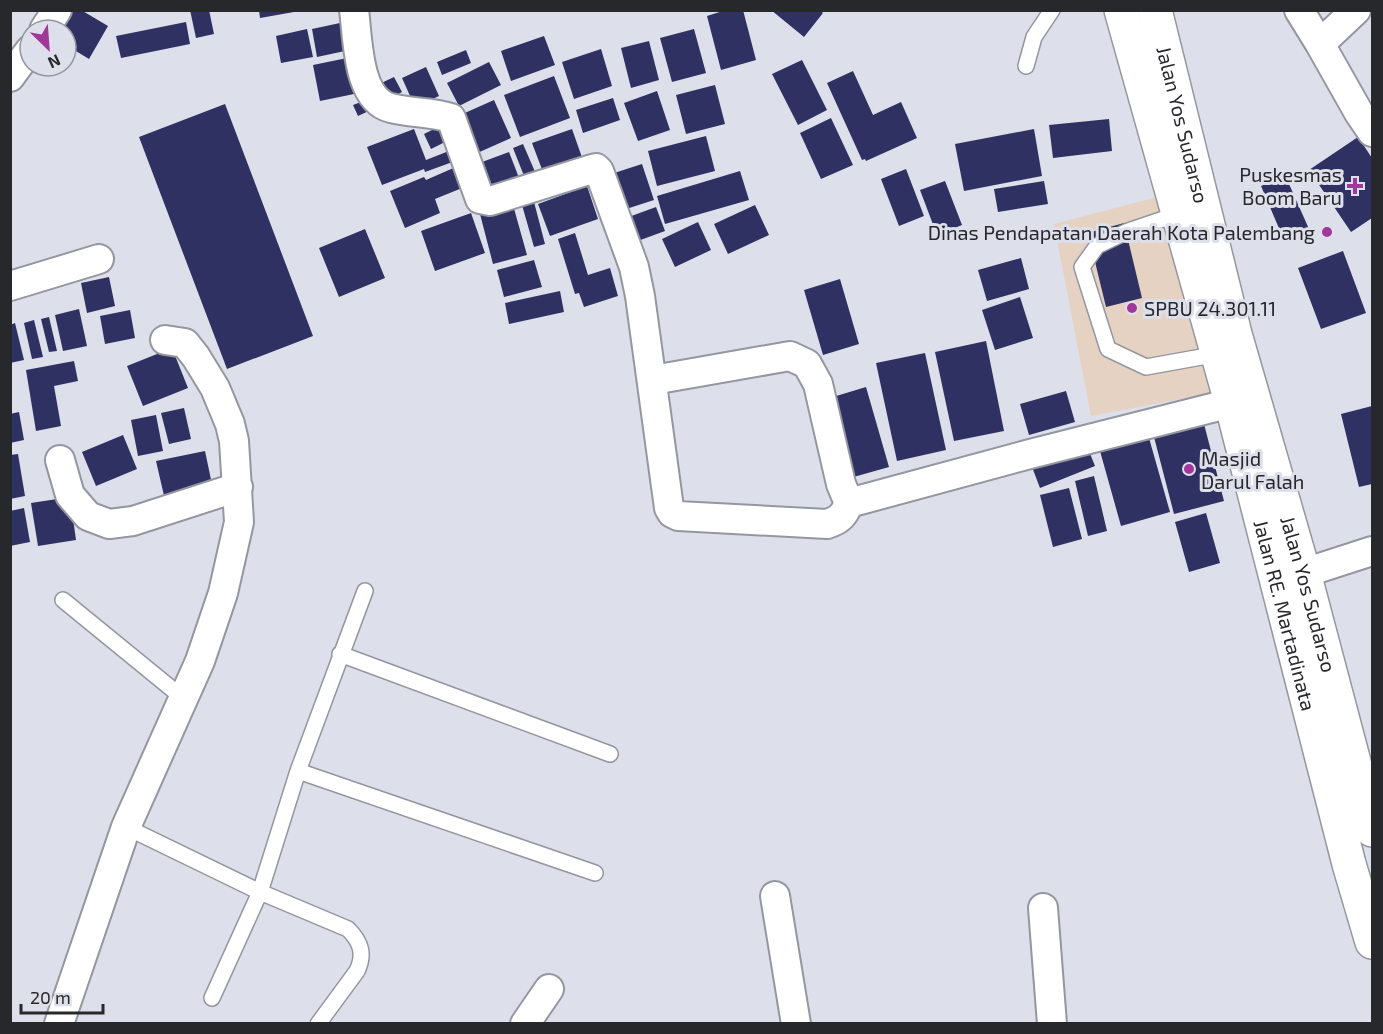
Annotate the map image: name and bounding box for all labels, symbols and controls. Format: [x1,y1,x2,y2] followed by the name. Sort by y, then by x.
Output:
[18,18,78,78] north arrow
[1152,44,1214,206] street label: Jalan Yos Sudarso
[45,51,64,73] text: N
[1239,162,1342,209] place label: Puskesmas Boom Baru
[1346,177,1364,195] marker: Puskesmas Boom Baru
[928,220,1315,244] place label: Dinas Pendapatan Daerah Kota Palembang
[1320,225,1334,239] marker: Dinas Pendapatan Daerah Kota Palembang
[1144,296,1276,320] place label: SPBU 24.301.11
[1125,301,1139,315] marker: SPBU 24.301.11
[1201,446,1304,493] place label: Masjid Darul Falah
[1182,462,1196,476] marker: Masjid Darul Falah
[1276,513,1342,675] street label: Jalan Yos Sudarso
[1249,517,1321,713] street label: Jalan RE. Martadinata
[21,977,104,1015] scale bar
[30,986,71,1008] text: 20 m

